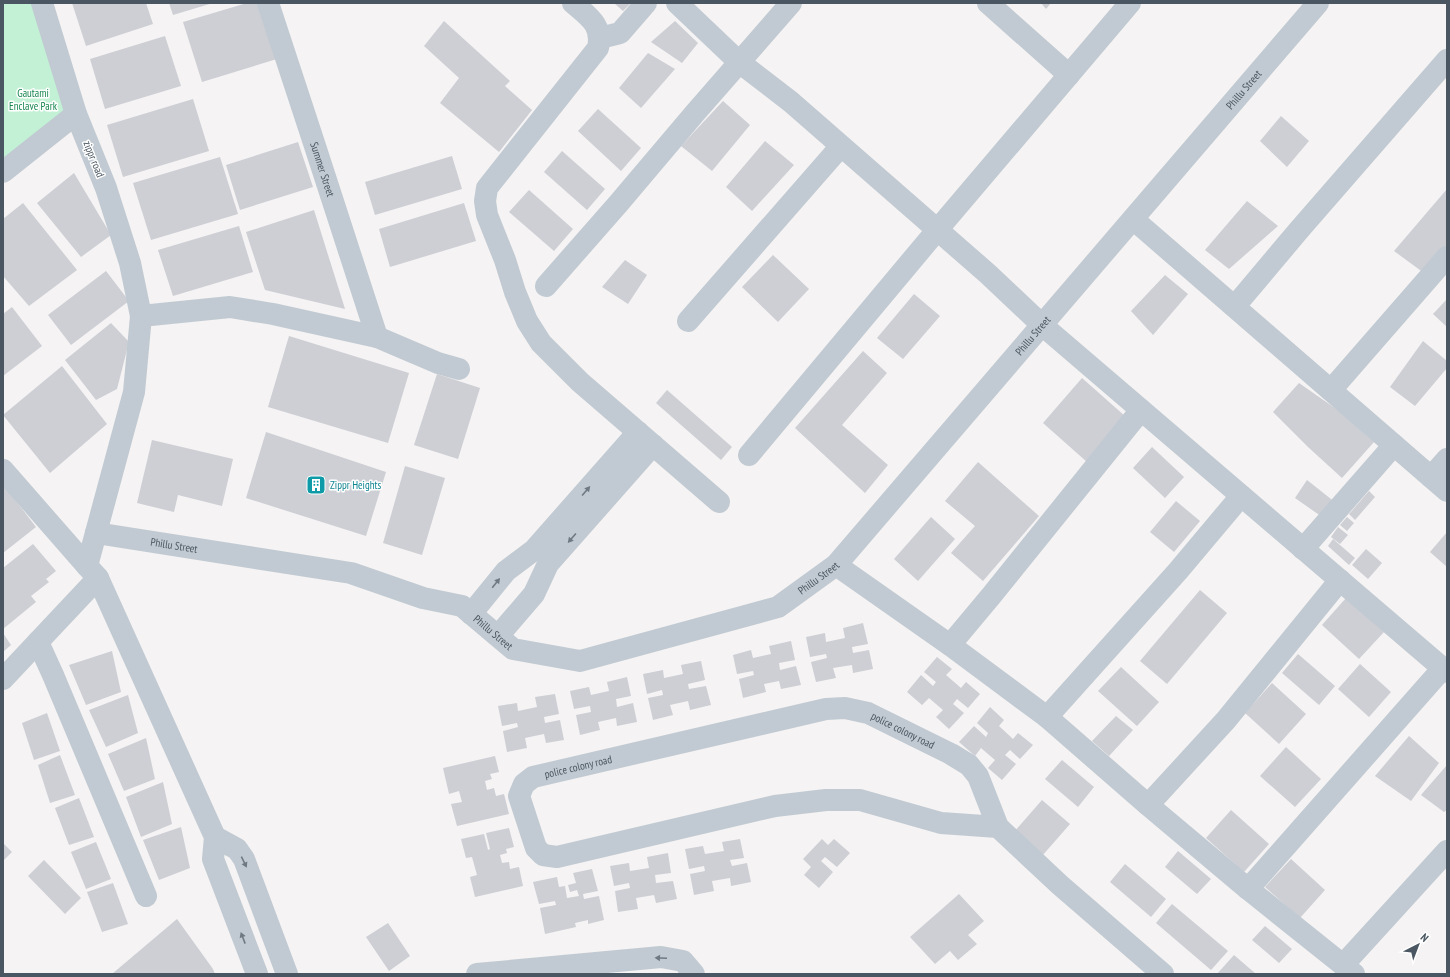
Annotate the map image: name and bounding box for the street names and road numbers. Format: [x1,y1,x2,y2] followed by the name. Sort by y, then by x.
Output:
[1223,67,1264,112] street label: Phillu Street
[80,139,108,180] street label: zippr road
[307,140,338,198] street label: Summer Street
[1012,313,1053,358] street label: Phillu Street
[150,535,198,556] street label: Phillu Street
[795,559,843,597] street label: Phillu Street
[471,612,516,653] street label: Phillu Street
[869,709,937,752] street label: police colony road
[543,752,613,781] street label: police colony road

